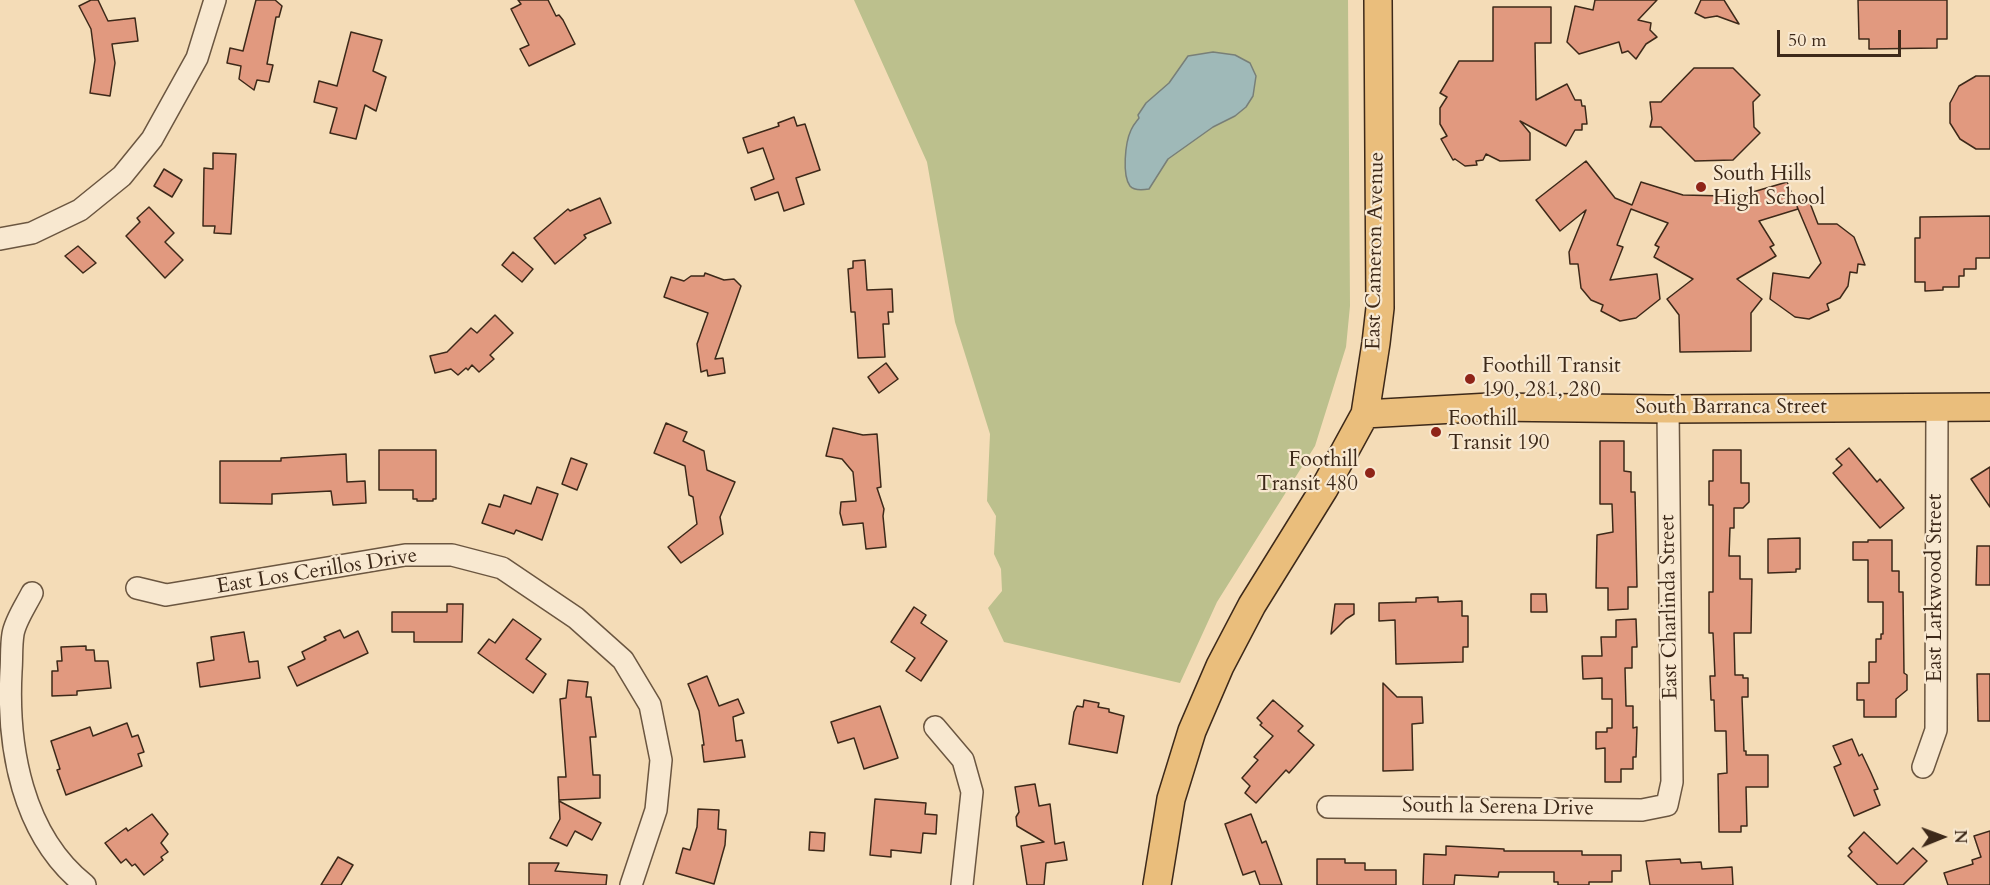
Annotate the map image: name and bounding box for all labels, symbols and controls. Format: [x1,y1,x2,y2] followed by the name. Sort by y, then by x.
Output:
[1780,18,1904,56] scale bar
[1788,28,1827,53] text: 50 m
[1362,152,1390,350] street label: East Cameron Avenue
[1713,162,1825,212] place label: South Hills High School
[1694,180,1708,194] marker: South Hills High School
[1482,354,1621,404] place label: Foothill Transit 190, 281, 280
[1463,372,1477,386] marker: Foothill Transit 190, 281, 280
[1635,395,1827,421] street label: South Barranca Street
[1448,407,1550,457] place label: Foothill Transit 190
[1429,425,1443,439] marker: Foothill Transit 190
[1256,448,1358,498] place label: Foothill Transit 480
[1363,466,1377,480] marker: Foothill Transit 480
[1923,494,1949,682] street label: East Larkwood Street
[1656,514,1684,700] street label: East Charlinda Street
[215,544,419,600] street label: East Los Cerillos Drive
[1402,794,1594,822] street label: South la Serena Drive
[1912,807,1972,867] north arrow
[1949,830,1971,844] text: N

